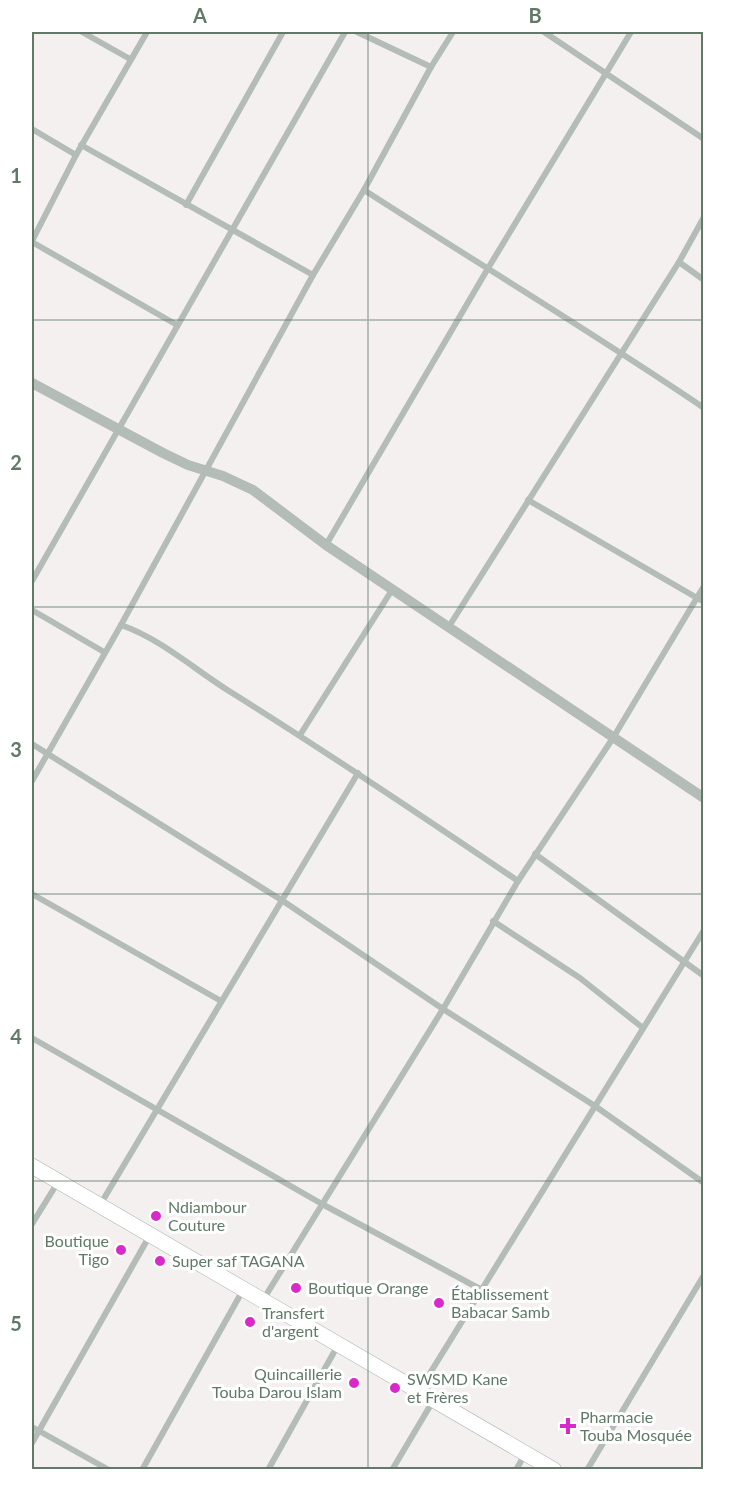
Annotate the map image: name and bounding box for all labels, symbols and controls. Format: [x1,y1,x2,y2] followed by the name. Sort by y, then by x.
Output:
[192,3,207,27] text: A
[528,3,542,27] text: B
[10,163,22,187] text: 1
[10,450,22,474] text: 2
[10,737,22,761] text: 3
[10,1024,22,1048] text: 4
[168,1197,247,1234] place label: Ndiambour Couture
[149,1209,163,1223] marker: Ndiambour Couture
[45,1231,109,1268] place label: Boutique Tigo
[114,1243,128,1257] marker: Boutique Tigo
[172,1251,305,1270] place label: Super saf TAGANA
[153,1254,167,1268] marker: Super saf TAGANA
[308,1278,428,1297] place label: Boutique Orange
[289,1281,303,1295] marker: Boutique Orange
[451,1284,550,1321] place label: Établissement Babacar Samb
[432,1296,446,1310] marker: Établissement Babacar Samb
[262,1303,325,1340] place label: Transfert d'argent
[10,1311,22,1335] text: 5
[243,1315,257,1329] marker: Transfert d'argent
[212,1364,342,1401] place label: Quincaillerie Touba Darou Islam
[407,1369,508,1406] place label: SWSMD Kane et Frères
[347,1376,361,1390] marker: Quincaillerie Touba Darou Islam
[388,1381,402,1395] marker: SWSMD Kane et Frères
[580,1407,692,1444] place label: Pharmacie Touba Mosquée
[561,1419,575,1433] marker: Pharmacie Touba Mosquée

